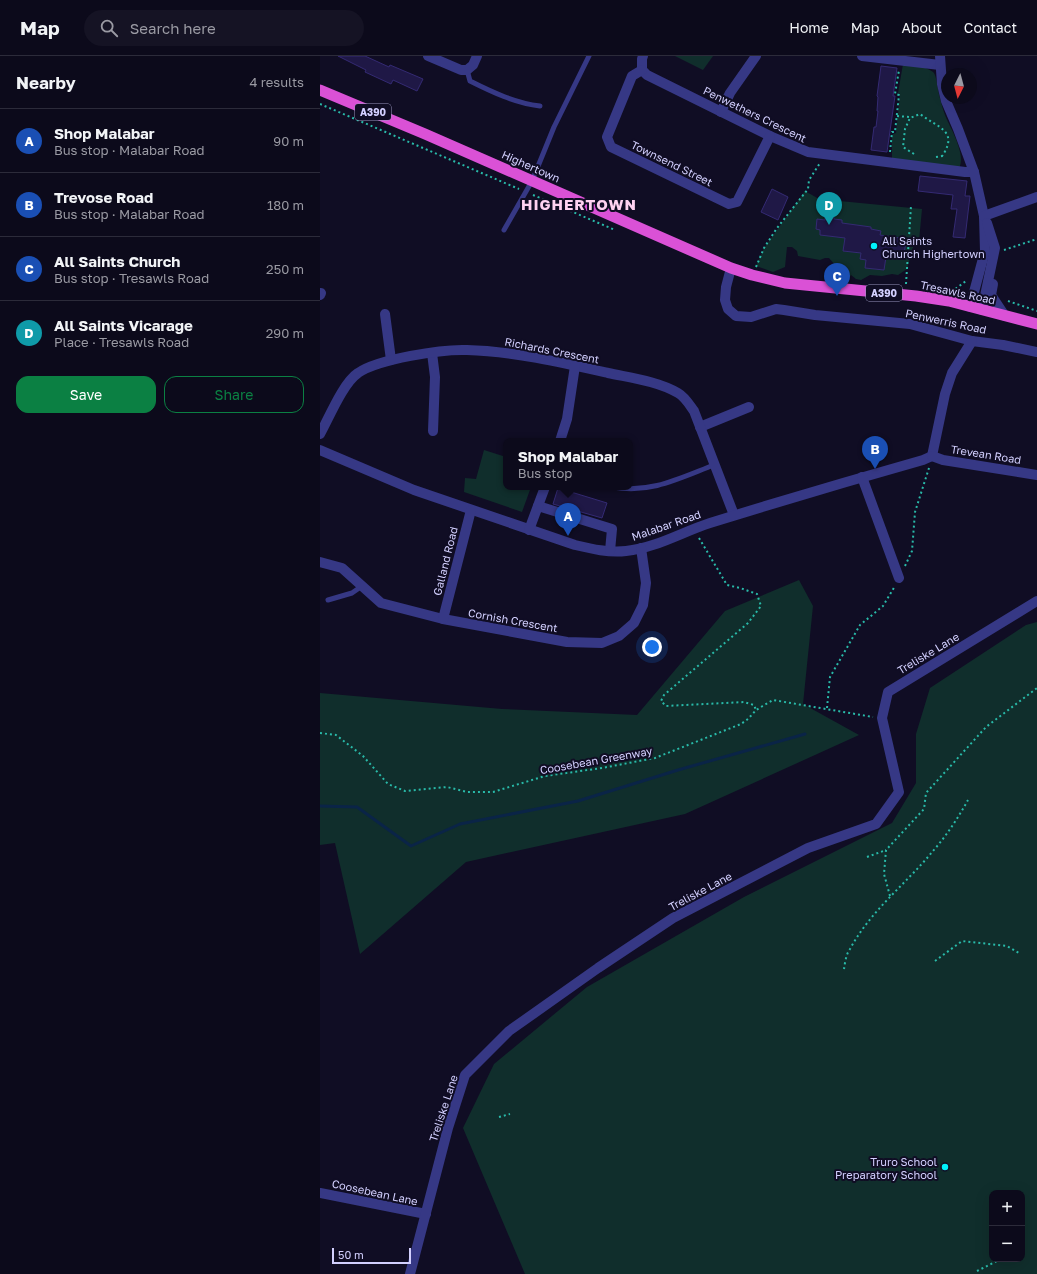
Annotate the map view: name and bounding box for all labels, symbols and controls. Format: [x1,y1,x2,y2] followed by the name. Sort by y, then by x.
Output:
[84,10,364,46] search box
[20,16,60,39] text: Map
[98,17,120,39] icon: search
[130,19,216,37] text: Search here
[789,19,829,36] text: Home
[851,19,879,36] text: Map
[901,19,942,36] text: About
[964,19,1017,36] text: Contact
[941,68,977,104] north arrow
[16,72,76,93] text: Nearby
[250,74,304,90] text: 4 results
[701,83,809,145] street label: Penwethers Crescent
[355,104,391,120] road number: A390
[54,124,155,142] text: Shop Malabar
[24,133,34,149] text: A
[273,133,304,149] text: 90 m
[629,138,715,188] street label: Townsend Street
[54,142,205,158] text: Bus stop · Malabar Road
[500,147,562,185] street label: Highertown
[54,188,153,206] text: Trevose Road
[816,192,842,225] pin: D
[521,195,637,213] district label: HIGHERTOWN
[24,197,34,213] text: B
[267,197,304,213] text: 180 m
[54,206,205,222] text: Bus stop · Malabar Road
[882,234,985,260] place label: All Saints Church Highertown
[869,241,879,251] marker: All Saints Church Highertown
[54,252,180,270] text: All Saints Church
[24,261,34,277] text: C
[266,261,304,277] text: 250 m
[824,263,850,296] pin: C
[54,270,209,286] text: Bus stop · Tresawls Road
[919,278,997,306] street label: Tresawls Road
[866,285,902,301] road number: A390
[904,306,988,336] street label: Penwerris Road
[54,316,193,334] text: All Saints Vicarage
[24,325,34,341] text: D
[266,325,304,341] text: 290 m
[54,334,189,350] text: Place · Tresawls Road
[504,334,600,366] street label: Richards Crescent
[16,376,156,413] button: Save
[164,376,304,413] button: Share
[862,436,888,469] pin: B
[503,438,633,490] popup
[950,442,1022,466] street label: Trevean Road
[518,447,618,465] text: Shop Malabar
[518,465,572,481] text: Bus stop
[555,503,581,536] pin: A
[630,507,702,543] street label: Malabar Road
[430,525,460,597] street label: Galland Road
[467,606,559,634] street label: Cornish Crescent
[895,630,961,676] street label: Treliske Lane
[642,637,662,657] your location
[539,744,653,776] street label: Coosebean Greenway
[666,869,734,913] street label: Treliske Lane
[426,1073,460,1143] street label: Treliske Lane
[835,1155,937,1181] place label: Truro School Preparatory School
[940,1162,950,1172] marker: Truro School Preparatory School
[331,1177,419,1207] street label: Coosebean Lane
[989,1190,1025,1262] map controls
[989,1190,1025,1226] button: +
[989,1226,1025,1262] button: −
[332,1246,411,1265] scale bar
[338,1248,364,1261] text: 50 m

